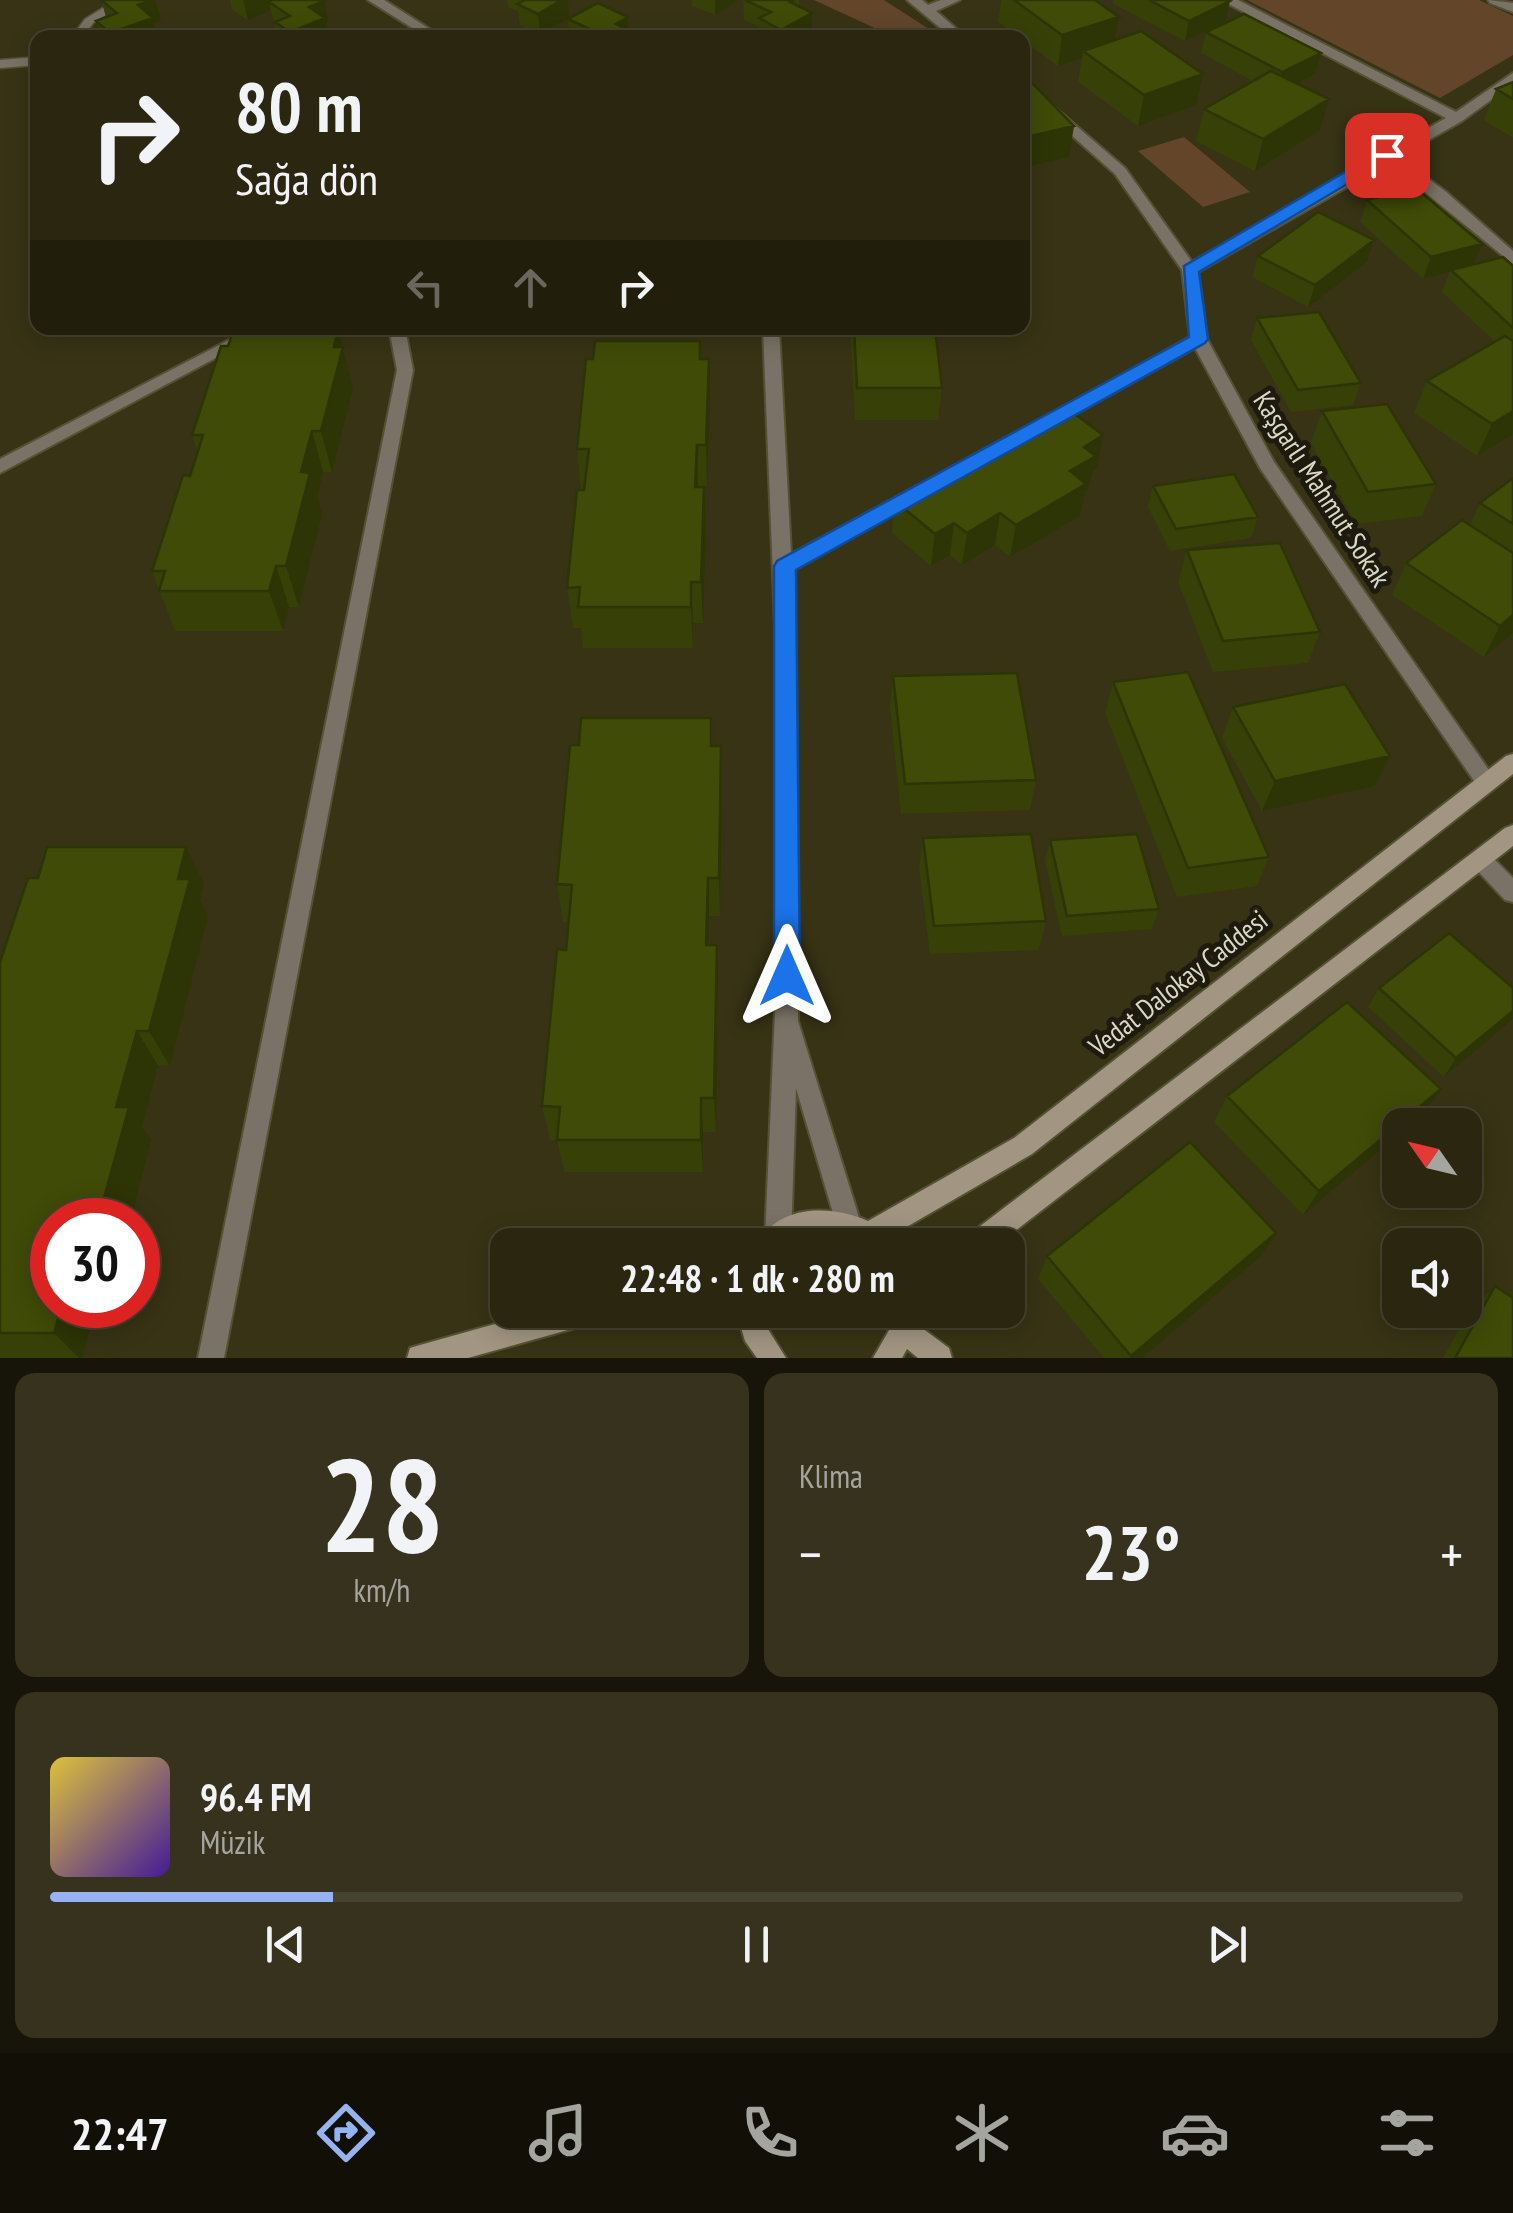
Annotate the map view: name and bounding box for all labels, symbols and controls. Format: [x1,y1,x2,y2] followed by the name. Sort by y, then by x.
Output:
[235,61,363,151] text: 80 m
[70,70,200,200] icon: right
[1345,113,1430,198] pin
[1360,128,1415,183] icon: arrive
[235,149,378,207] text: Sağa dön
[398,260,453,315] icon: left
[503,260,558,315] icon: ahead
[608,260,663,315] icon: right
[1245,384,1399,594] street label: Kaşgarlı Mahmut Sokak
[1080,901,1275,1065] street label: Vedat Dalokay Caddesi
[735,924,839,1028] position arrow
[1382,1108,1482,1208] north arrow
[1382,1108,1482,1328] map controls
[30,1198,160,1328] speed limit sign: 30
[1382,1228,1482,1328] button: sound
[620,1253,895,1302] text: 22:48 · 1 dk · 280 m
[320,1420,444,1588] text: 28
[799,1455,863,1497] text: Klima
[1081,1504,1181,1601] text: 23°
[799,1518,822,1589] text: −
[1440,1518,1463,1589] text: +
[354,1569,410,1611] text: km/h
[200,1772,312,1821] text: 96.4 FM
[200,1821,265,1863] text: Müzik
[258,1917,313,1972] icon: previous
[729,1917,784,1972] icon: pause
[1200,1917,1255,1972] icon: next
[311,2098,381,2168] icon: directions
[523,2098,593,2168] icon: music
[735,2098,805,2168] icon: phone
[947,2098,1017,2168] icon: climate
[1160,2098,1230,2168] icon: car
[1372,2098,1442,2168] icon: filters
[71,2104,168,2162] text: 22:47

